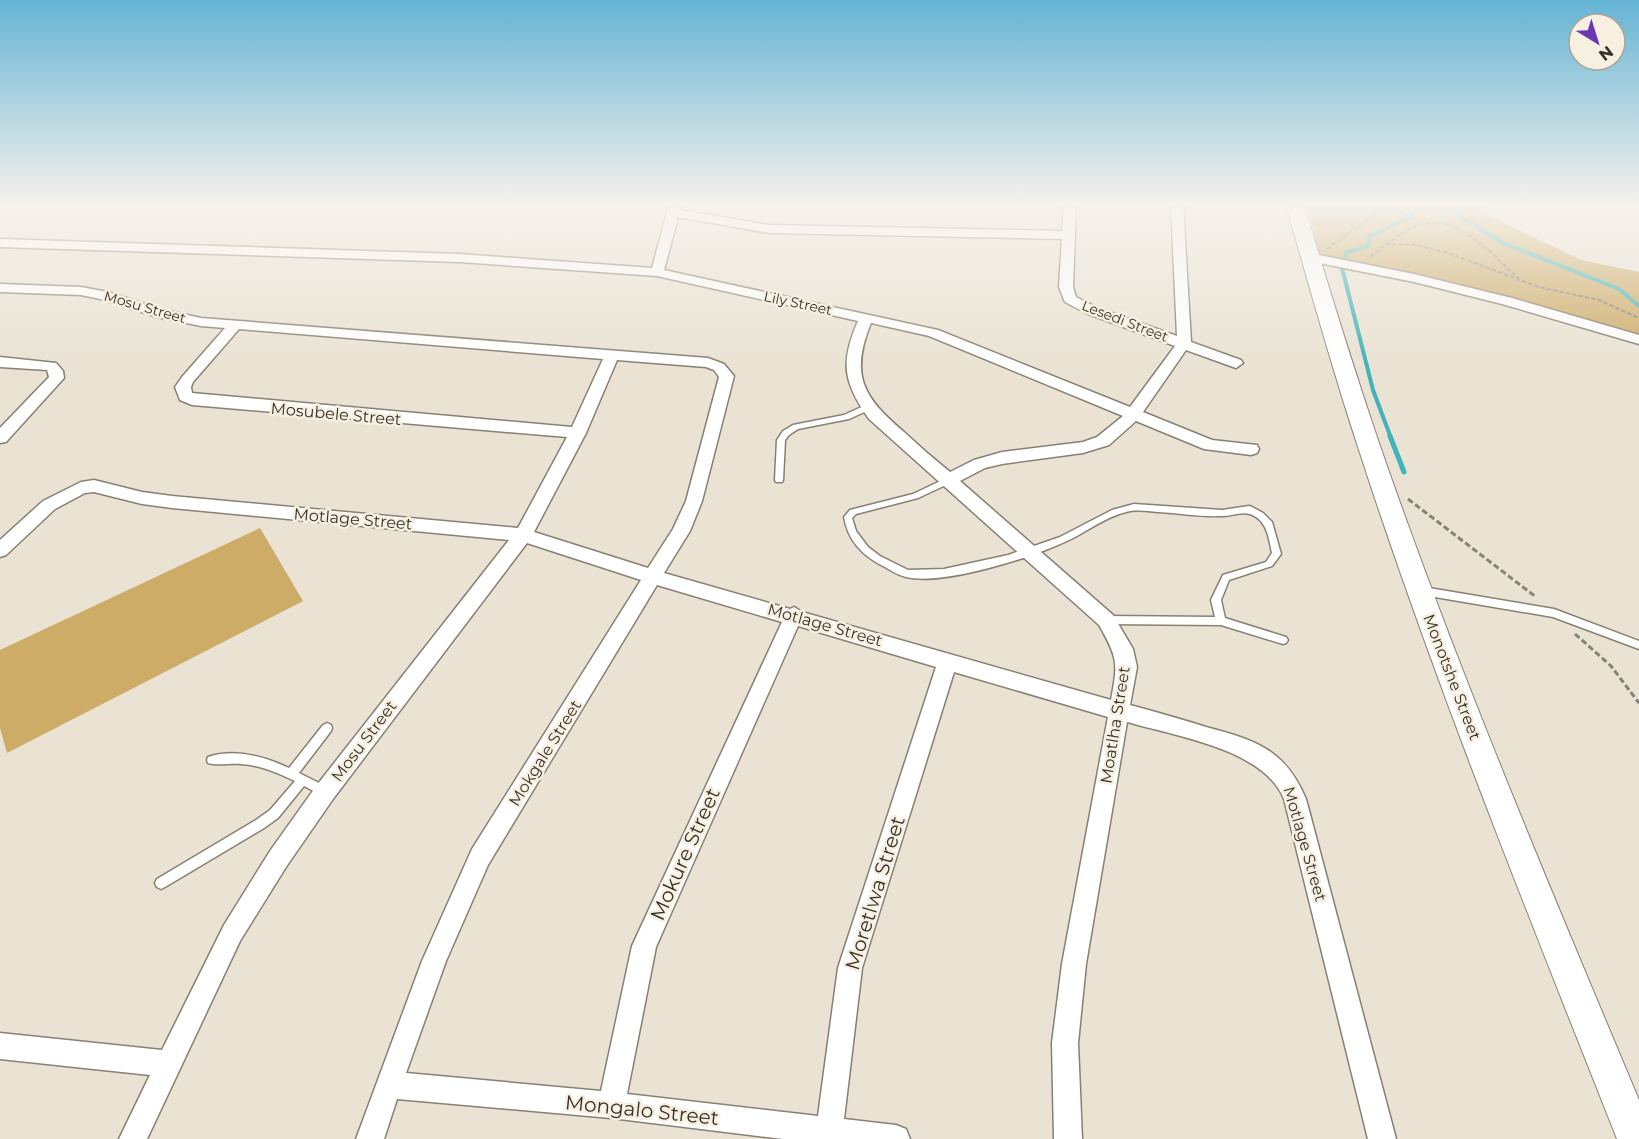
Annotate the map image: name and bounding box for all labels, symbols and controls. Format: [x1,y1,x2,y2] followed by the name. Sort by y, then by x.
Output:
[1567,12,1627,72] north arrow
[1595,42,1617,65] text: N
[102,287,188,327] street label: Mosu Street
[762,287,834,319] street label: Lily Street
[1079,296,1171,346] street label: Lesedi Street
[270,399,403,429] street label: Mosubele Street
[293,504,413,534] street label: Motlage Street
[765,600,885,651] street label: Motlage Street
[1419,611,1485,743] street label: Monotshe Street
[1096,665,1134,785] street label: Moatlha Street
[327,696,401,785] street label: Mosu Street
[505,696,586,810] street label: Mokgale Street
[645,784,725,924] street label: Mokure Street
[1280,784,1331,904] street label: Motlage Street
[840,813,910,973] street label: Moretlwa Street
[564,1090,720,1130] street label: Mongalo Street

